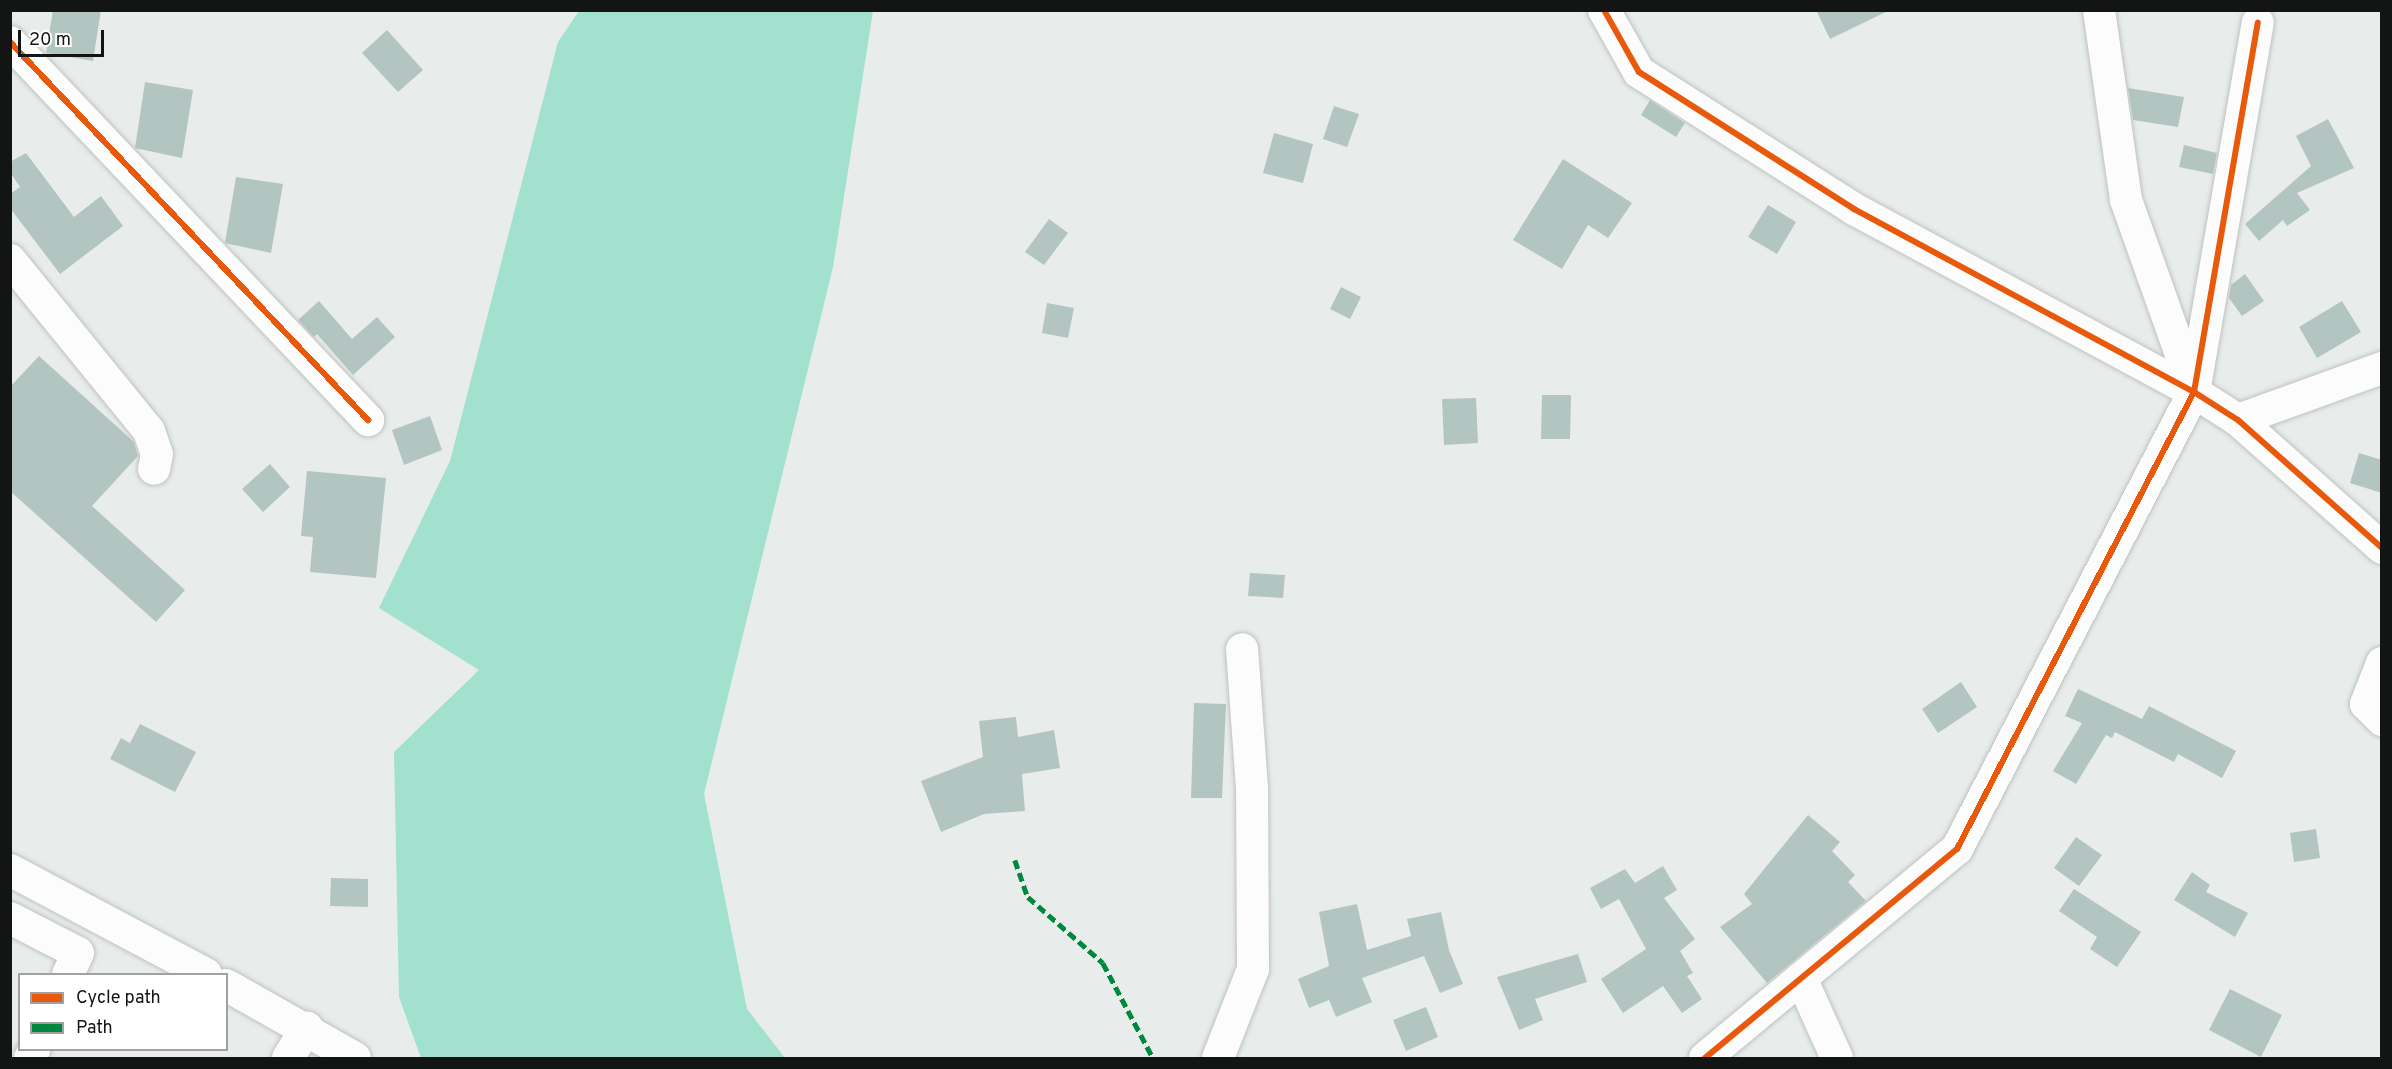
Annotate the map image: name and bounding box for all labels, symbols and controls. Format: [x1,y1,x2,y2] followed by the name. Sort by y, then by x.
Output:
[21,18,106,56] scale bar
[29,29,71,52] text: 20 m
[18,973,228,1051] legend
[76,987,161,1010] text: Cycle path
[76,1017,113,1040] text: Path

